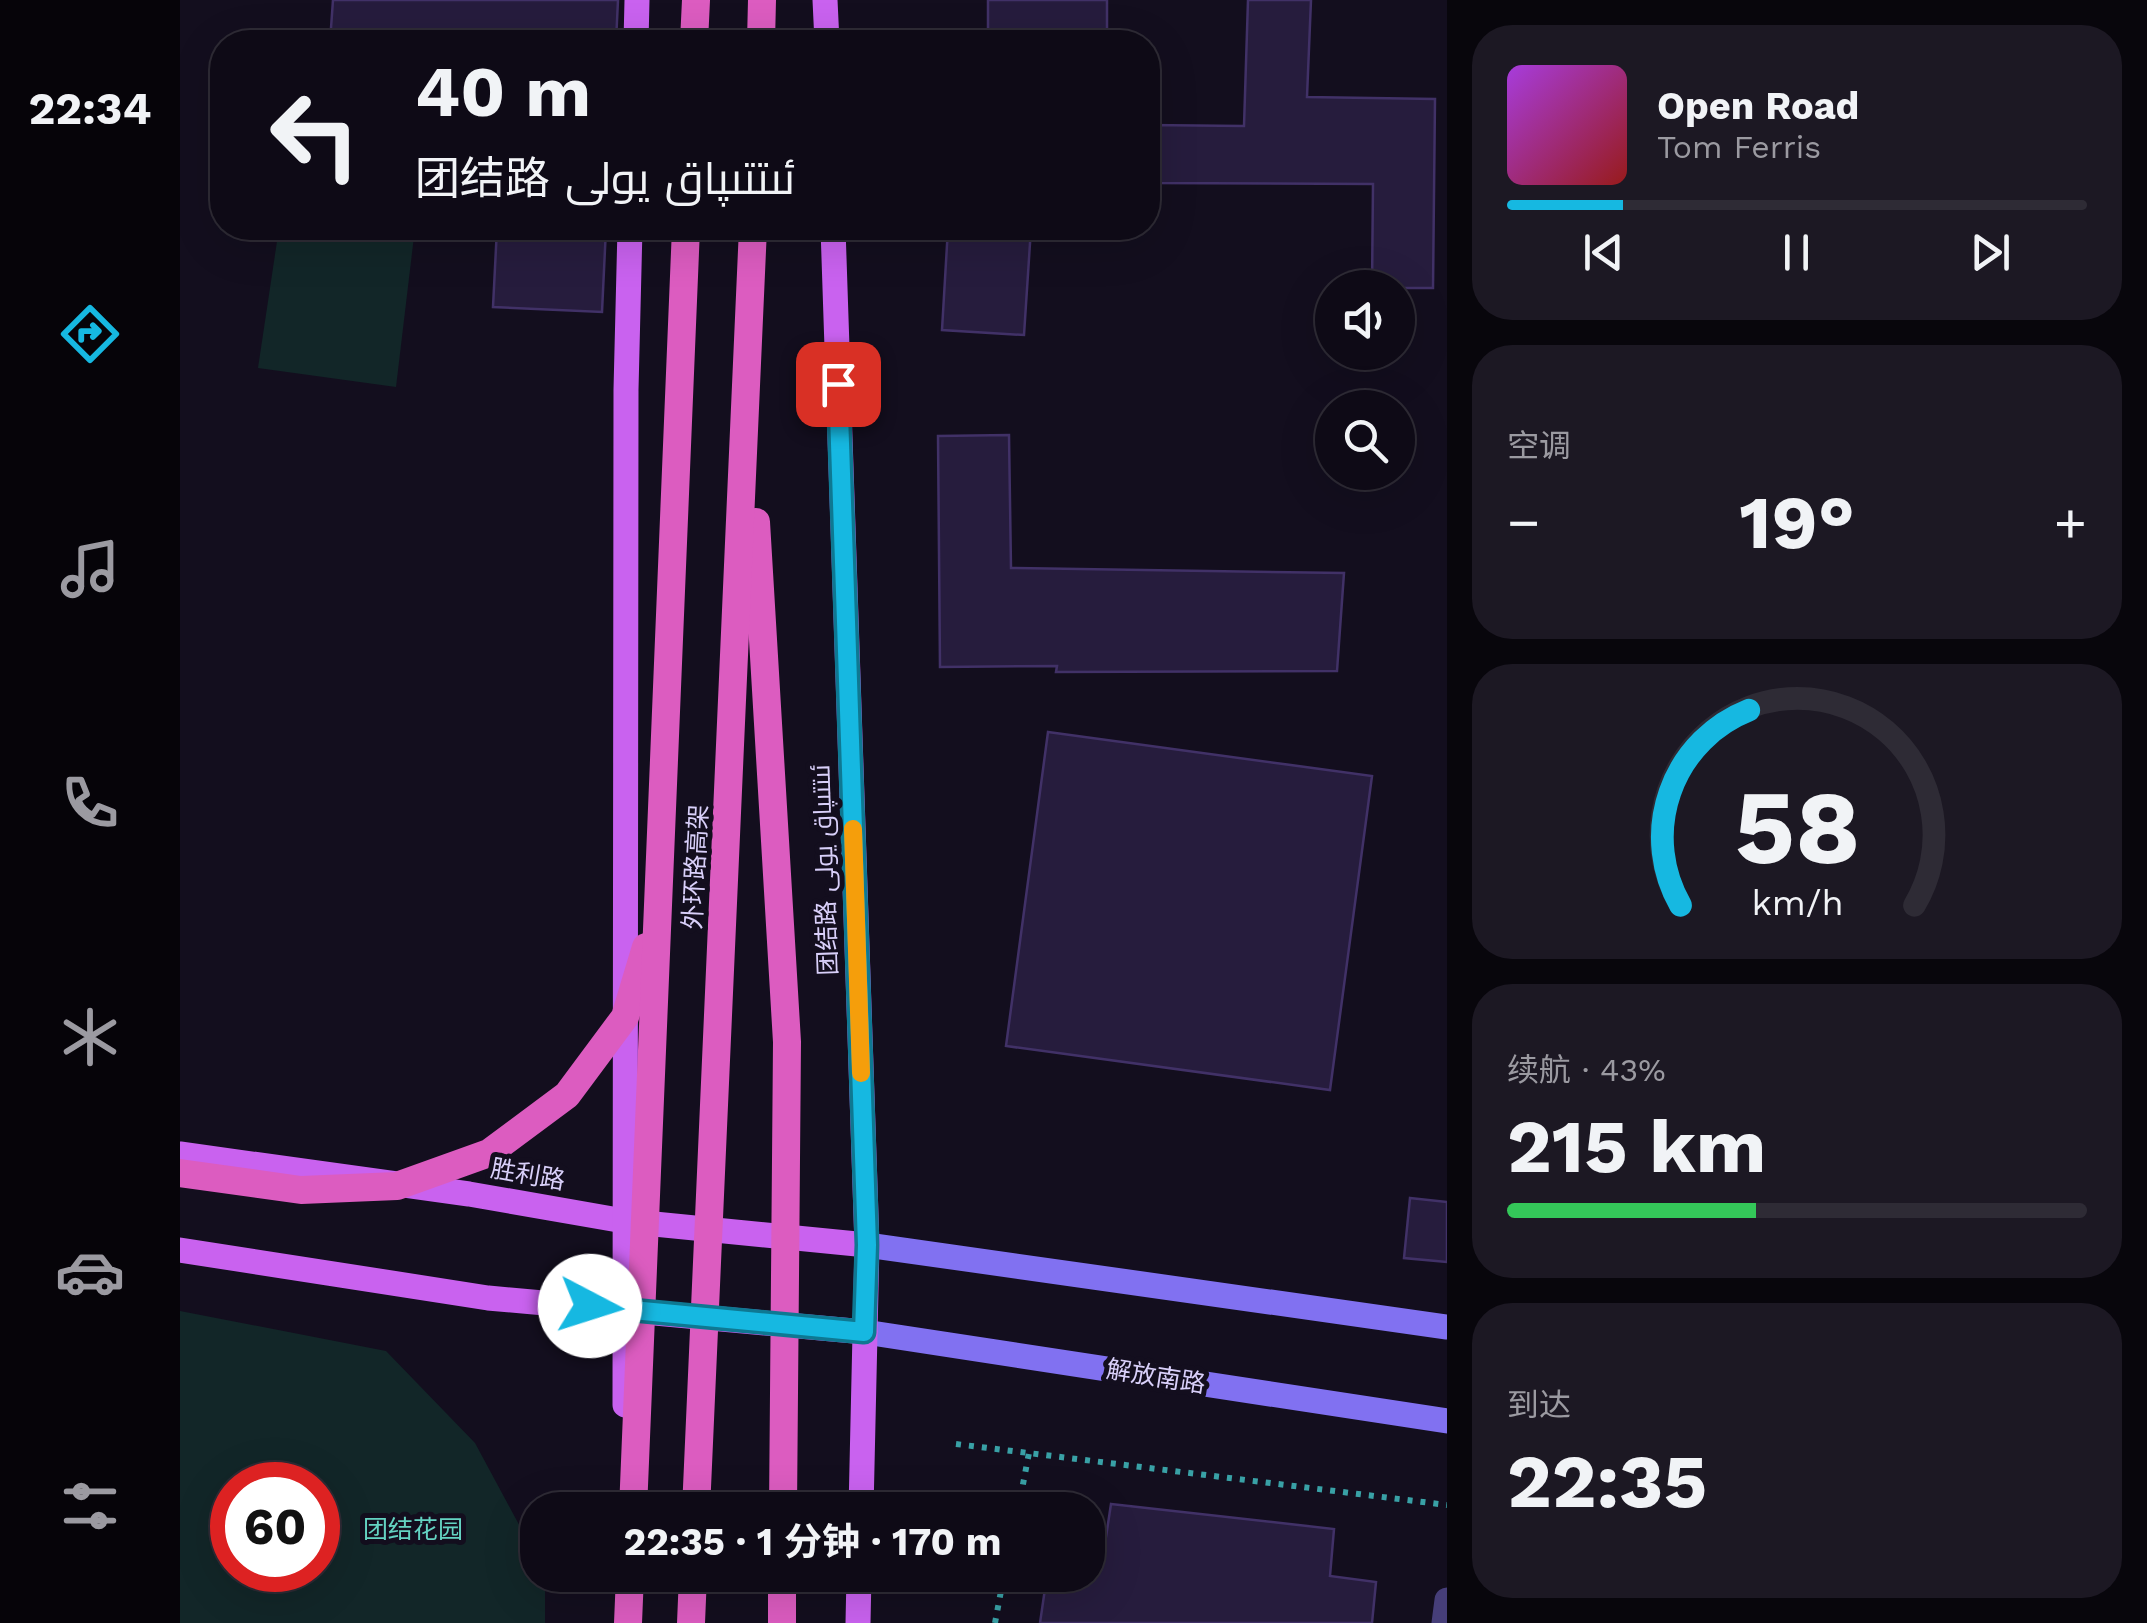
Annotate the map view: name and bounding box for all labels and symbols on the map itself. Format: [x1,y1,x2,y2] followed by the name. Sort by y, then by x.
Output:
[796,342,881,427] pin
[806,764,844,976] street label: 团结路 ئىتتىپاق يولى
[678,804,713,930] street label: 外环路高架
[488,1154,567,1195] street label: 胜利路
[538,1254,642,1358] position arrow
[1104,1354,1208,1399] street label: 解放南路
[210,1462,340,1592] speed limit sign: 60
[363,1515,463,1544] park label: 团结花园

